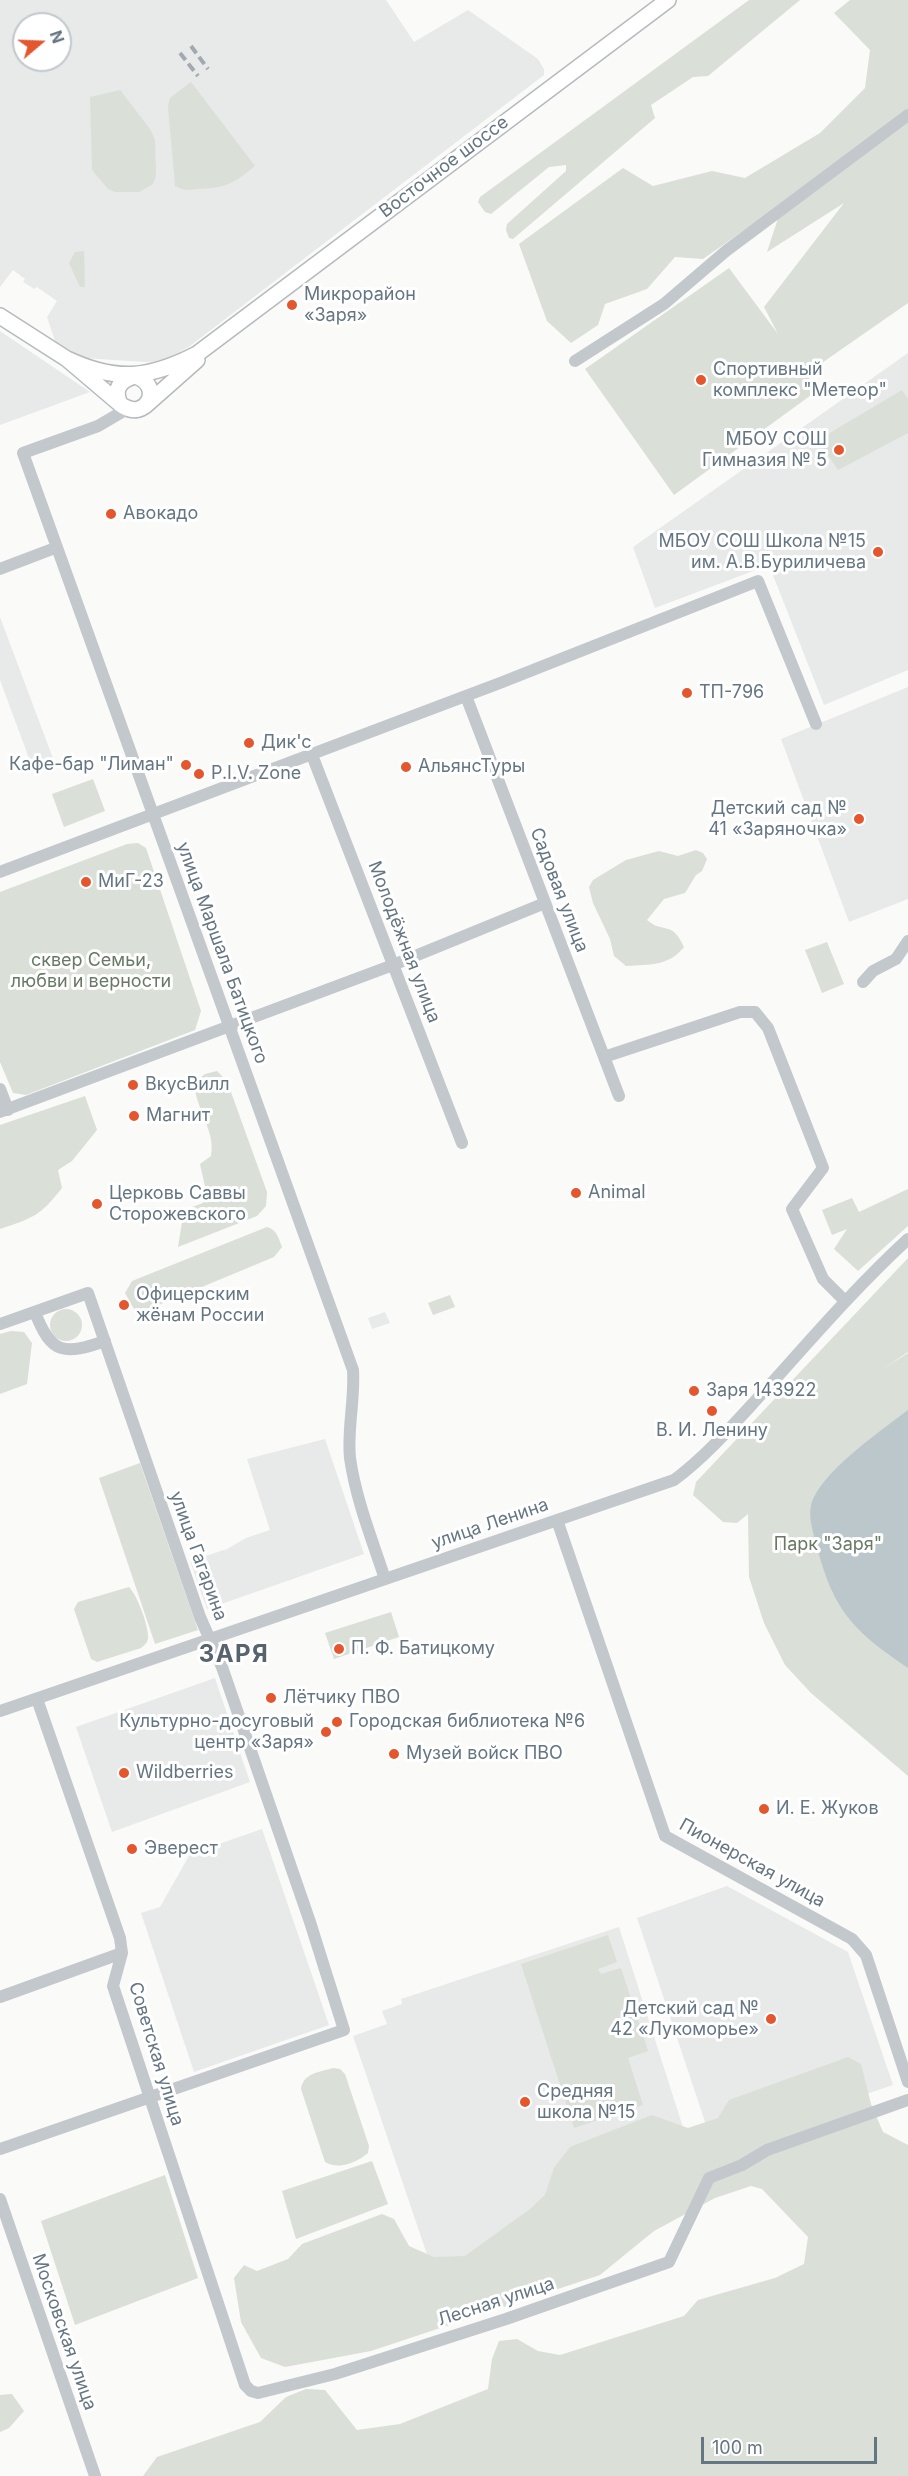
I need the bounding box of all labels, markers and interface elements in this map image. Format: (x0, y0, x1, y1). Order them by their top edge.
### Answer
north arrow (12, 12, 72, 72)
text: N (46, 28, 69, 46)
street label: Восточное шоссе (375, 111, 513, 223)
place label: Микрорайон «Заря» (304, 284, 416, 326)
marker: Микрорайон «Заря» (285, 298, 299, 312)
place label: Спортивный комплекс "Метеор" (713, 359, 887, 401)
marker: Спортивный комплекс "Метеор" (694, 373, 708, 387)
place label: МБОУ СОШ Гимназия № 5 (702, 429, 827, 472)
marker: МБОУ СОШ Гимназия № 5 (832, 443, 846, 457)
place label: Авокадо (123, 503, 198, 525)
marker: Авокадо (104, 507, 118, 521)
place label: МБОУ СОШ Школа №15 им. А.В.Буриличева (659, 531, 866, 574)
marker: МБОУ СОШ Школа №15 им. А.В.Буриличева (871, 545, 885, 559)
place label: ТП-796 (699, 682, 764, 704)
marker: ТП-796 (680, 686, 694, 700)
place label: Дик'с (261, 732, 312, 754)
marker: Дик'с (242, 736, 256, 750)
place label: Кафе-бар "Лиман" (9, 754, 174, 776)
place label: АльянсТуры (418, 756, 525, 778)
marker: Кафе-бар "Лиман" (179, 758, 193, 772)
marker: АльянсТуры (399, 760, 413, 774)
place label: P.I.V. Zone (211, 763, 301, 785)
marker: P.I.V. Zone (192, 767, 206, 781)
place label: Детский сад № 41 «Заряночка» (708, 798, 847, 840)
marker: Детский сад № 41 «Заряночка» (852, 812, 866, 826)
street label: Садовая улица (525, 825, 593, 955)
street label: улица Маршала Батицкого (172, 839, 272, 1067)
street label: Молодёжная улица (363, 858, 445, 1026)
place label: МиГ-23 (98, 871, 164, 893)
marker: МиГ-23 (79, 875, 93, 889)
park label: сквер Семьи, любви и верности (11, 950, 171, 992)
place label: ВкусВилл (145, 1074, 230, 1096)
marker: ВкусВилл (126, 1078, 140, 1092)
place label: Магнит (146, 1105, 210, 1127)
marker: Магнит (127, 1109, 141, 1123)
place label: Animal (588, 1182, 646, 1204)
place label: Церковь Саввы Сторожевского (109, 1183, 246, 1226)
marker: Animal (569, 1186, 583, 1200)
marker: Церковь Саввы Сторожевского (90, 1197, 104, 1211)
place label: Офицерским жёнам России (136, 1284, 264, 1326)
marker: Офицерским жёнам России (117, 1298, 131, 1312)
place label: Заря 143922 (706, 1380, 816, 1402)
marker: Заря 143922 (687, 1384, 701, 1398)
marker: В. И. Ленину (705, 1404, 719, 1418)
place label: В. И. Ленину (656, 1420, 768, 1442)
street label: улица Гагарина (165, 1489, 231, 1623)
street label: улица Ленина (429, 1494, 551, 1554)
park label: Парк "Заря" (774, 1534, 882, 1556)
place label: П. Ф. Батицкому (351, 1638, 495, 1660)
district label: ЗАРЯ (199, 1641, 269, 1669)
marker: П. Ф. Батицкому (332, 1642, 346, 1656)
place label: Лётчику ПВО (283, 1687, 400, 1709)
marker: Лётчику ПВО (264, 1691, 278, 1705)
place label: Культурно-досуговый центр «Заря» (119, 1711, 314, 1754)
place label: Городская библиотека №6 (349, 1711, 585, 1733)
marker: Городская библиотека №6 (330, 1715, 344, 1729)
marker: Культурно-досуговый центр «Заря» (319, 1725, 333, 1739)
place label: Музей войск ПВО (406, 1743, 563, 1765)
marker: Музей войск ПВО (387, 1747, 401, 1761)
place label: Wildberries (136, 1762, 233, 1784)
marker: Wildberries (117, 1766, 131, 1780)
place label: И. Е. Жуков (776, 1798, 879, 1820)
marker: И. Е. Жуков (757, 1802, 771, 1816)
street label: Пионерская улица (675, 1814, 829, 1912)
place label: Эверест (144, 1838, 218, 1860)
marker: Эверест (125, 1842, 139, 1856)
street label: Советская улица (124, 1980, 188, 2128)
place label: Детский сад № 42 «Лукоморье» (610, 1998, 759, 2040)
marker: Детский сад № 42 «Лукоморье» (764, 2012, 778, 2026)
place label: Средняя школа №15 (537, 2081, 635, 2124)
marker: Средняя школа №15 (518, 2095, 532, 2109)
street label: Московская улица (27, 2251, 101, 2413)
street label: Лесная улица (435, 2273, 557, 2331)
scale bar (704, 2425, 880, 2463)
text: 100 m (712, 2437, 763, 2458)

